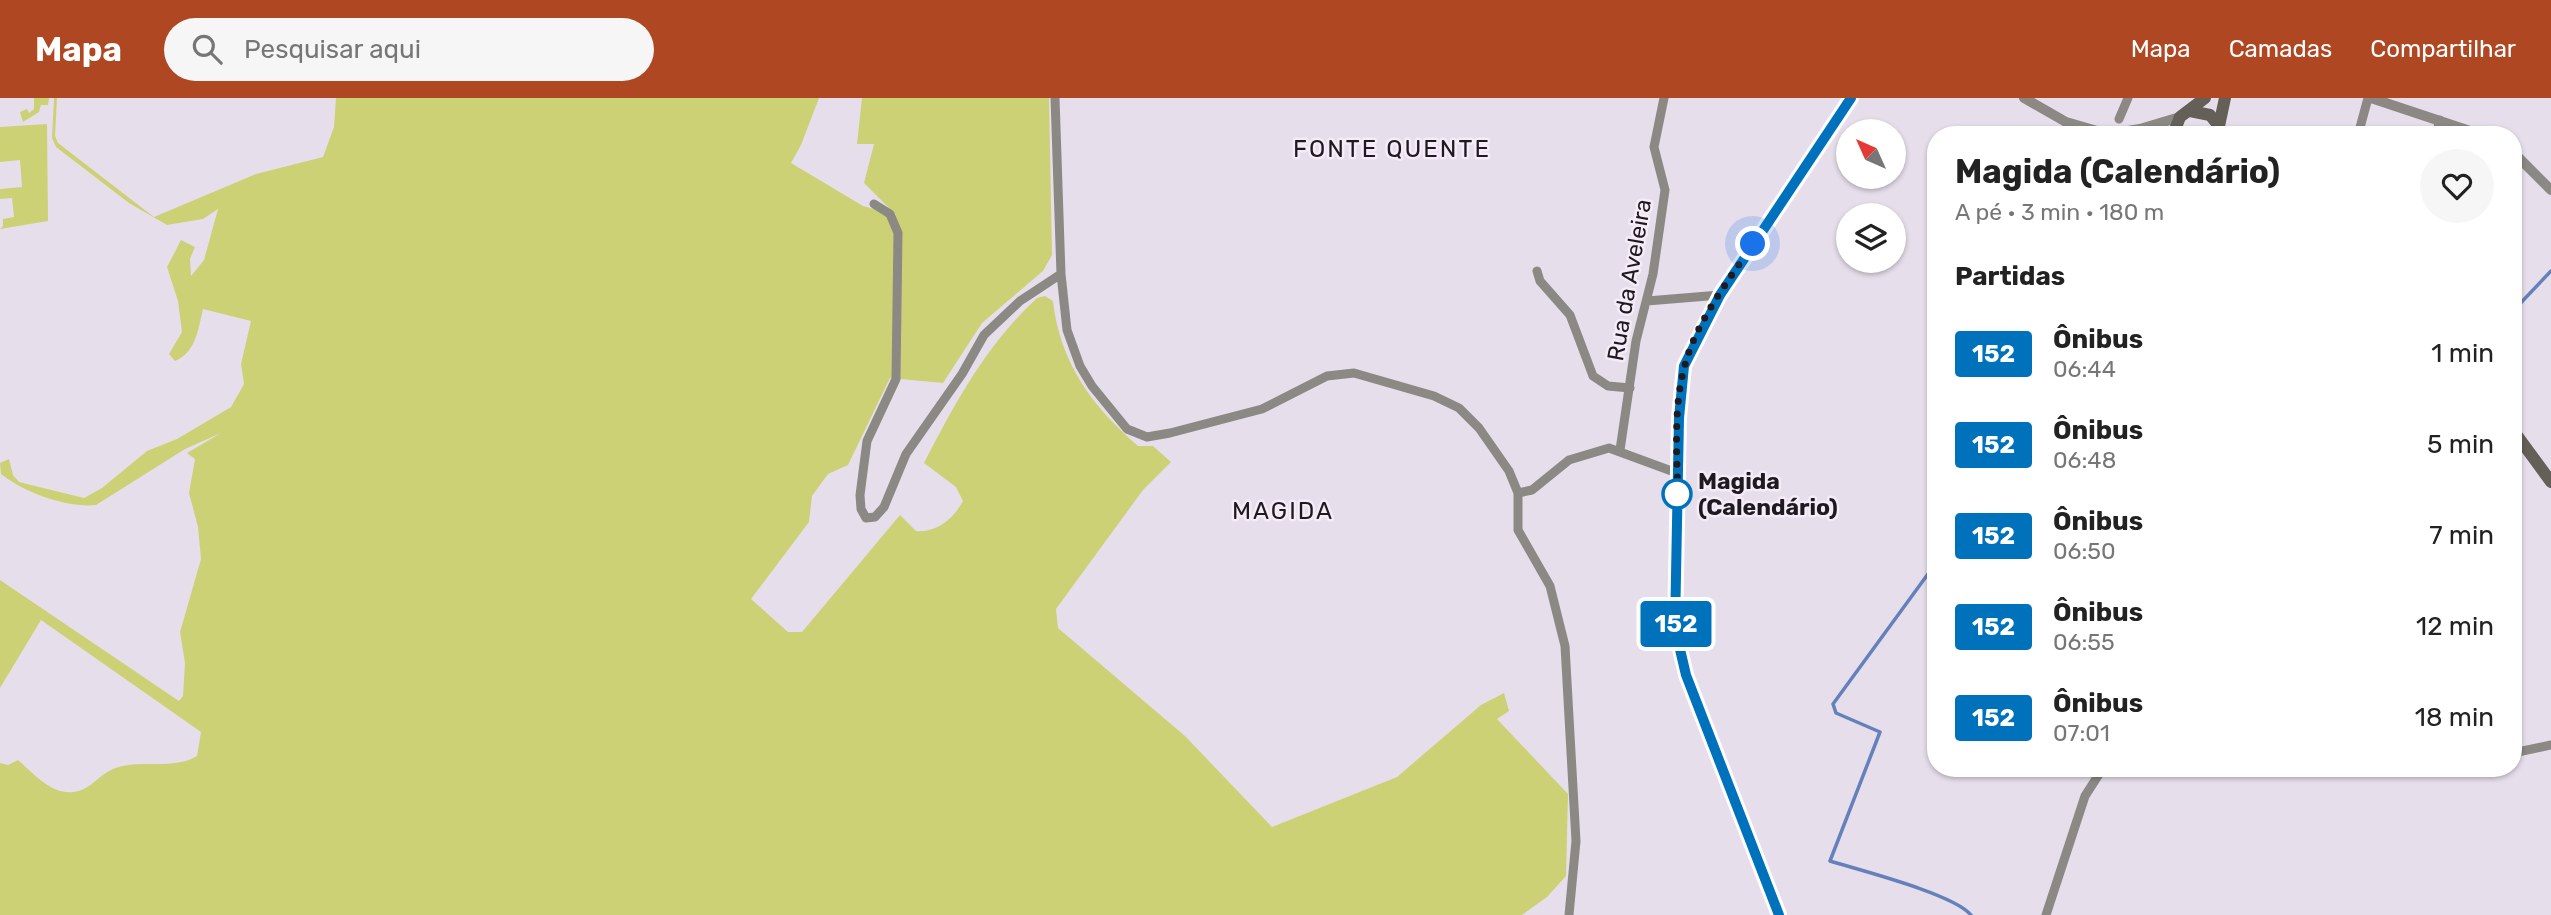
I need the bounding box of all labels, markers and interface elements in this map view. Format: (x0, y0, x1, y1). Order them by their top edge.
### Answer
search box (164, 18, 654, 81)
text: Mapa (35, 30, 122, 69)
icon: search (188, 30, 226, 68)
text: Pesquisar aqui (244, 34, 421, 65)
text: Mapa (2131, 35, 2191, 63)
text: Camadas (2229, 35, 2332, 63)
text: Compartilhar (2370, 35, 2516, 63)
north arrow (1836, 119, 1906, 189)
map controls (1836, 119, 1906, 273)
district label: FONTE QUENTE (1293, 135, 1491, 163)
button: heart (2420, 149, 2494, 223)
text: Magida (Calendário) (1955, 152, 2280, 191)
street label: Rua da Aveleira (1601, 197, 1657, 363)
text: A pé · 3 min · 180 m (1955, 198, 2164, 226)
button: layers (1836, 203, 1906, 273)
your location (1735, 226, 1770, 261)
text: Partidas (1955, 261, 2065, 292)
text: Ônibus (2053, 324, 2143, 355)
text: 1 min (2431, 338, 2494, 369)
text: 152 (1972, 340, 2015, 368)
text: 06:44 (2053, 355, 2116, 383)
text: Ônibus (2053, 415, 2143, 446)
text: 5 min (2427, 429, 2494, 460)
text: 152 (1972, 431, 2015, 459)
text: 06:48 (2053, 446, 2116, 474)
place label: Magida (Calendário) (1698, 467, 1838, 521)
marker: Magida (Calendário) (1662, 479, 1692, 509)
district label: MAGIDA (1232, 497, 1334, 525)
text: Ônibus (2053, 506, 2143, 537)
text: 7 min (2429, 520, 2494, 551)
text: 152 (1972, 522, 2015, 550)
text: 06:50 (2053, 537, 2116, 565)
text: Ônibus (2053, 597, 2143, 628)
line badge: 152 (1636, 601, 1716, 647)
text: 152 (1654, 610, 1698, 638)
text: 12 min (2416, 611, 2494, 642)
text: 152 (1972, 613, 2015, 641)
text: 06:55 (2053, 628, 2115, 656)
text: Ônibus (2053, 688, 2143, 719)
text: 18 min (2415, 702, 2494, 733)
text: 152 (1972, 704, 2015, 732)
text: 07:01 (2053, 719, 2110, 747)

